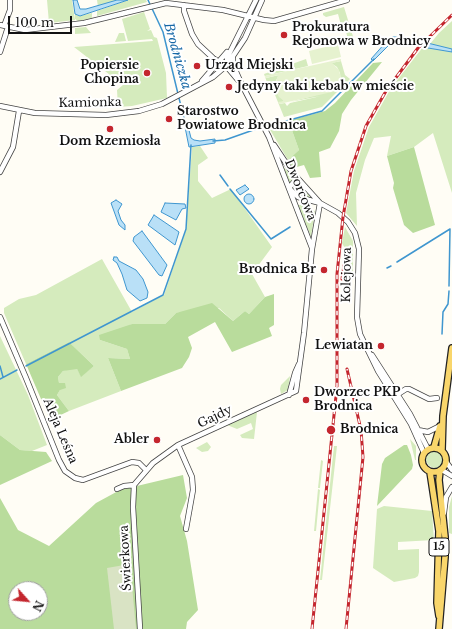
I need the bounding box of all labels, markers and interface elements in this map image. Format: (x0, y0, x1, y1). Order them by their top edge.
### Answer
scale bar (10, 8, 74, 34)
text: 100 m (15, 15, 54, 30)
water label: Brodniczka (160, 21, 194, 91)
place label: Prokuratura Rejonowa w Brodnicy (292, 21, 431, 49)
marker: Prokuratura Rejonowa w Brodnicy (279, 30, 289, 40)
place label: Popiersie Chopina (80, 59, 139, 87)
place label: Urząd Miejski (205, 59, 293, 73)
marker: Urząd Miejski (192, 61, 202, 71)
marker: Popiersie Chopina (142, 68, 152, 78)
place label: Jedyny taki kebab w mieście (237, 80, 414, 94)
marker: Jedyny taki kebab w mieście (224, 82, 234, 92)
street label: Kamionka (58, 95, 122, 111)
place label: Starostwo Powiatowe Brodnica (177, 105, 306, 133)
marker: Starostwo Powiatowe Brodnica (164, 114, 174, 124)
marker: Dom Rzemiosła (105, 124, 115, 134)
place label: Dom Rzemiosła (59, 135, 161, 149)
street label: Dworcowa (281, 157, 319, 223)
street label: Kolejowa (339, 247, 355, 303)
place label: Brodnica Br (239, 263, 316, 277)
marker: Brodnica Br (319, 265, 329, 275)
place label: Lewiatan (315, 339, 373, 353)
marker: Lewiatan (376, 341, 386, 351)
place label: Dworzec PKP Brodnica (314, 386, 400, 414)
marker: Dworzec PKP Brodnica (301, 395, 311, 405)
street label: Aleja Leśna (40, 396, 80, 466)
street label: Gajdy (195, 403, 235, 431)
place label: Brodnica (340, 423, 398, 437)
marker: Brodnica (325, 424, 337, 436)
place label: Abler (114, 433, 149, 447)
marker: Abler (152, 435, 162, 445)
street label: Świerkowa (117, 525, 135, 591)
road number: 15 (429, 538, 449, 556)
north arrow (8, 581, 48, 621)
text: N (29, 598, 46, 614)

